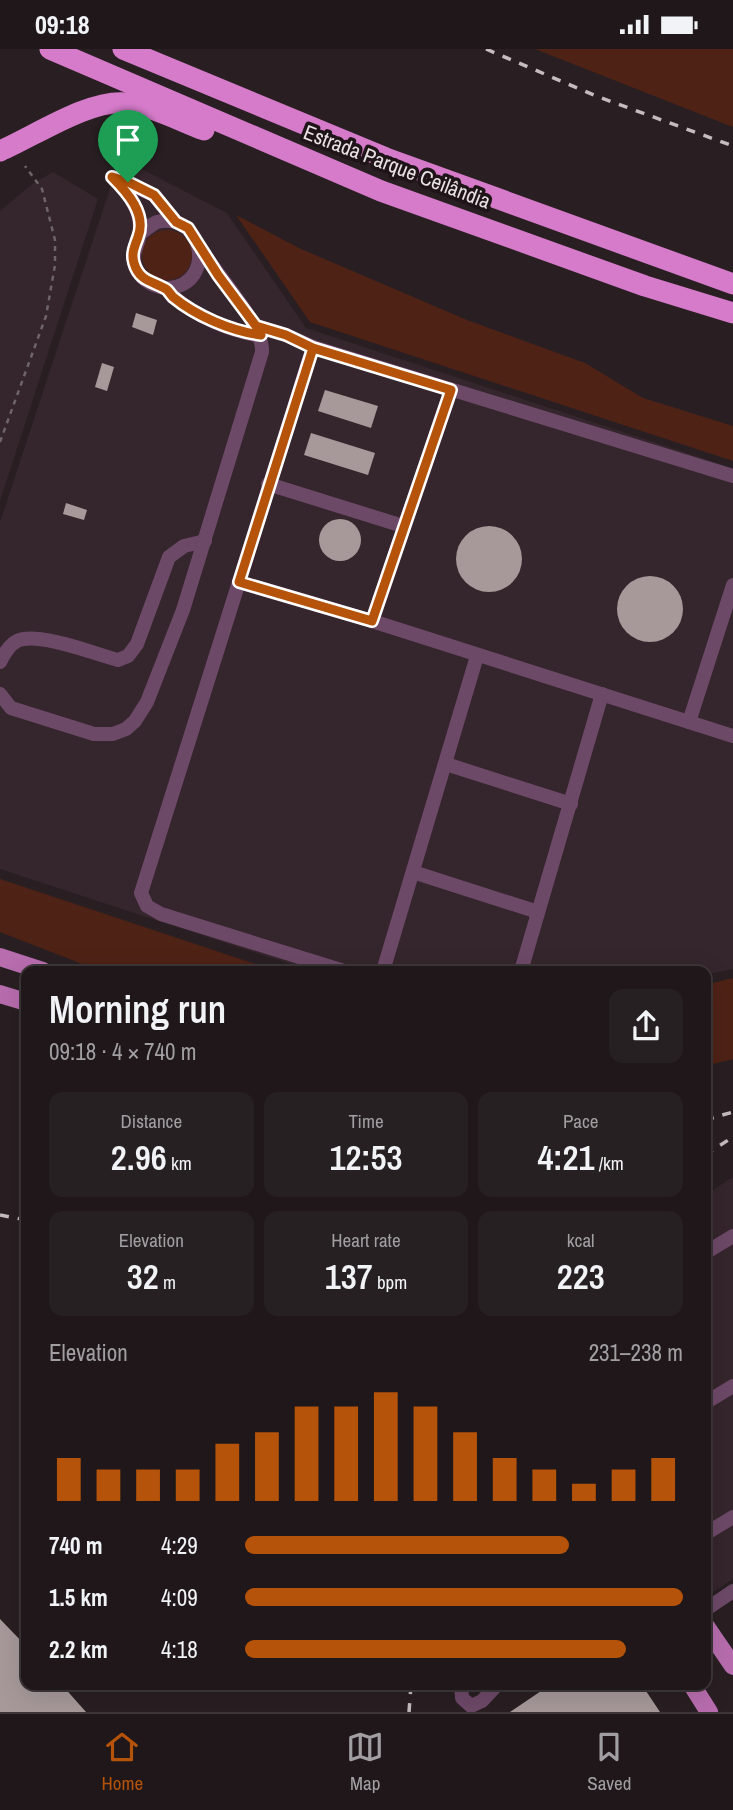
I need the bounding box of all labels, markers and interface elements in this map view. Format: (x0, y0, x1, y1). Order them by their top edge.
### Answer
text: 09:18 (35, 7, 90, 42)
pin (98, 110, 158, 182)
street label: Estrada Parque Ceilândia (299, 117, 495, 216)
icon: arrive (109, 121, 147, 159)
text: Morning run (49, 984, 226, 1035)
button: share (609, 989, 683, 1063)
text: 09:18 · 4 × 740 m (49, 1036, 196, 1067)
text: Distance (121, 1108, 182, 1134)
text: Time (348, 1108, 384, 1134)
text: Pace (563, 1108, 598, 1134)
text: 2.96 (111, 1134, 167, 1181)
text: 12:53 (330, 1134, 402, 1181)
text: 4:21 (537, 1134, 594, 1181)
text: km (167, 1150, 192, 1176)
text: /km (594, 1150, 624, 1176)
text: Elevation (119, 1227, 184, 1253)
text: Heart rate (331, 1227, 401, 1253)
text: kcal (567, 1227, 595, 1253)
text: 32 (127, 1253, 159, 1300)
text: 137 (325, 1253, 373, 1300)
text: 223 (557, 1253, 605, 1300)
text: m (159, 1269, 176, 1295)
text: bpm (373, 1269, 407, 1295)
text: Elevation (49, 1337, 128, 1368)
text: 231–238 m (589, 1337, 683, 1368)
text: 740 m (49, 1530, 102, 1561)
text: 4:29 (161, 1530, 198, 1561)
text: 1.5 km (49, 1582, 108, 1613)
text: 4:09 (161, 1582, 198, 1613)
text: 2.2 km (49, 1634, 108, 1665)
text: 4:18 (161, 1634, 198, 1665)
tab: Home (102, 1728, 143, 1796)
tab: Map (346, 1728, 384, 1796)
tab: Saved (587, 1728, 631, 1796)

